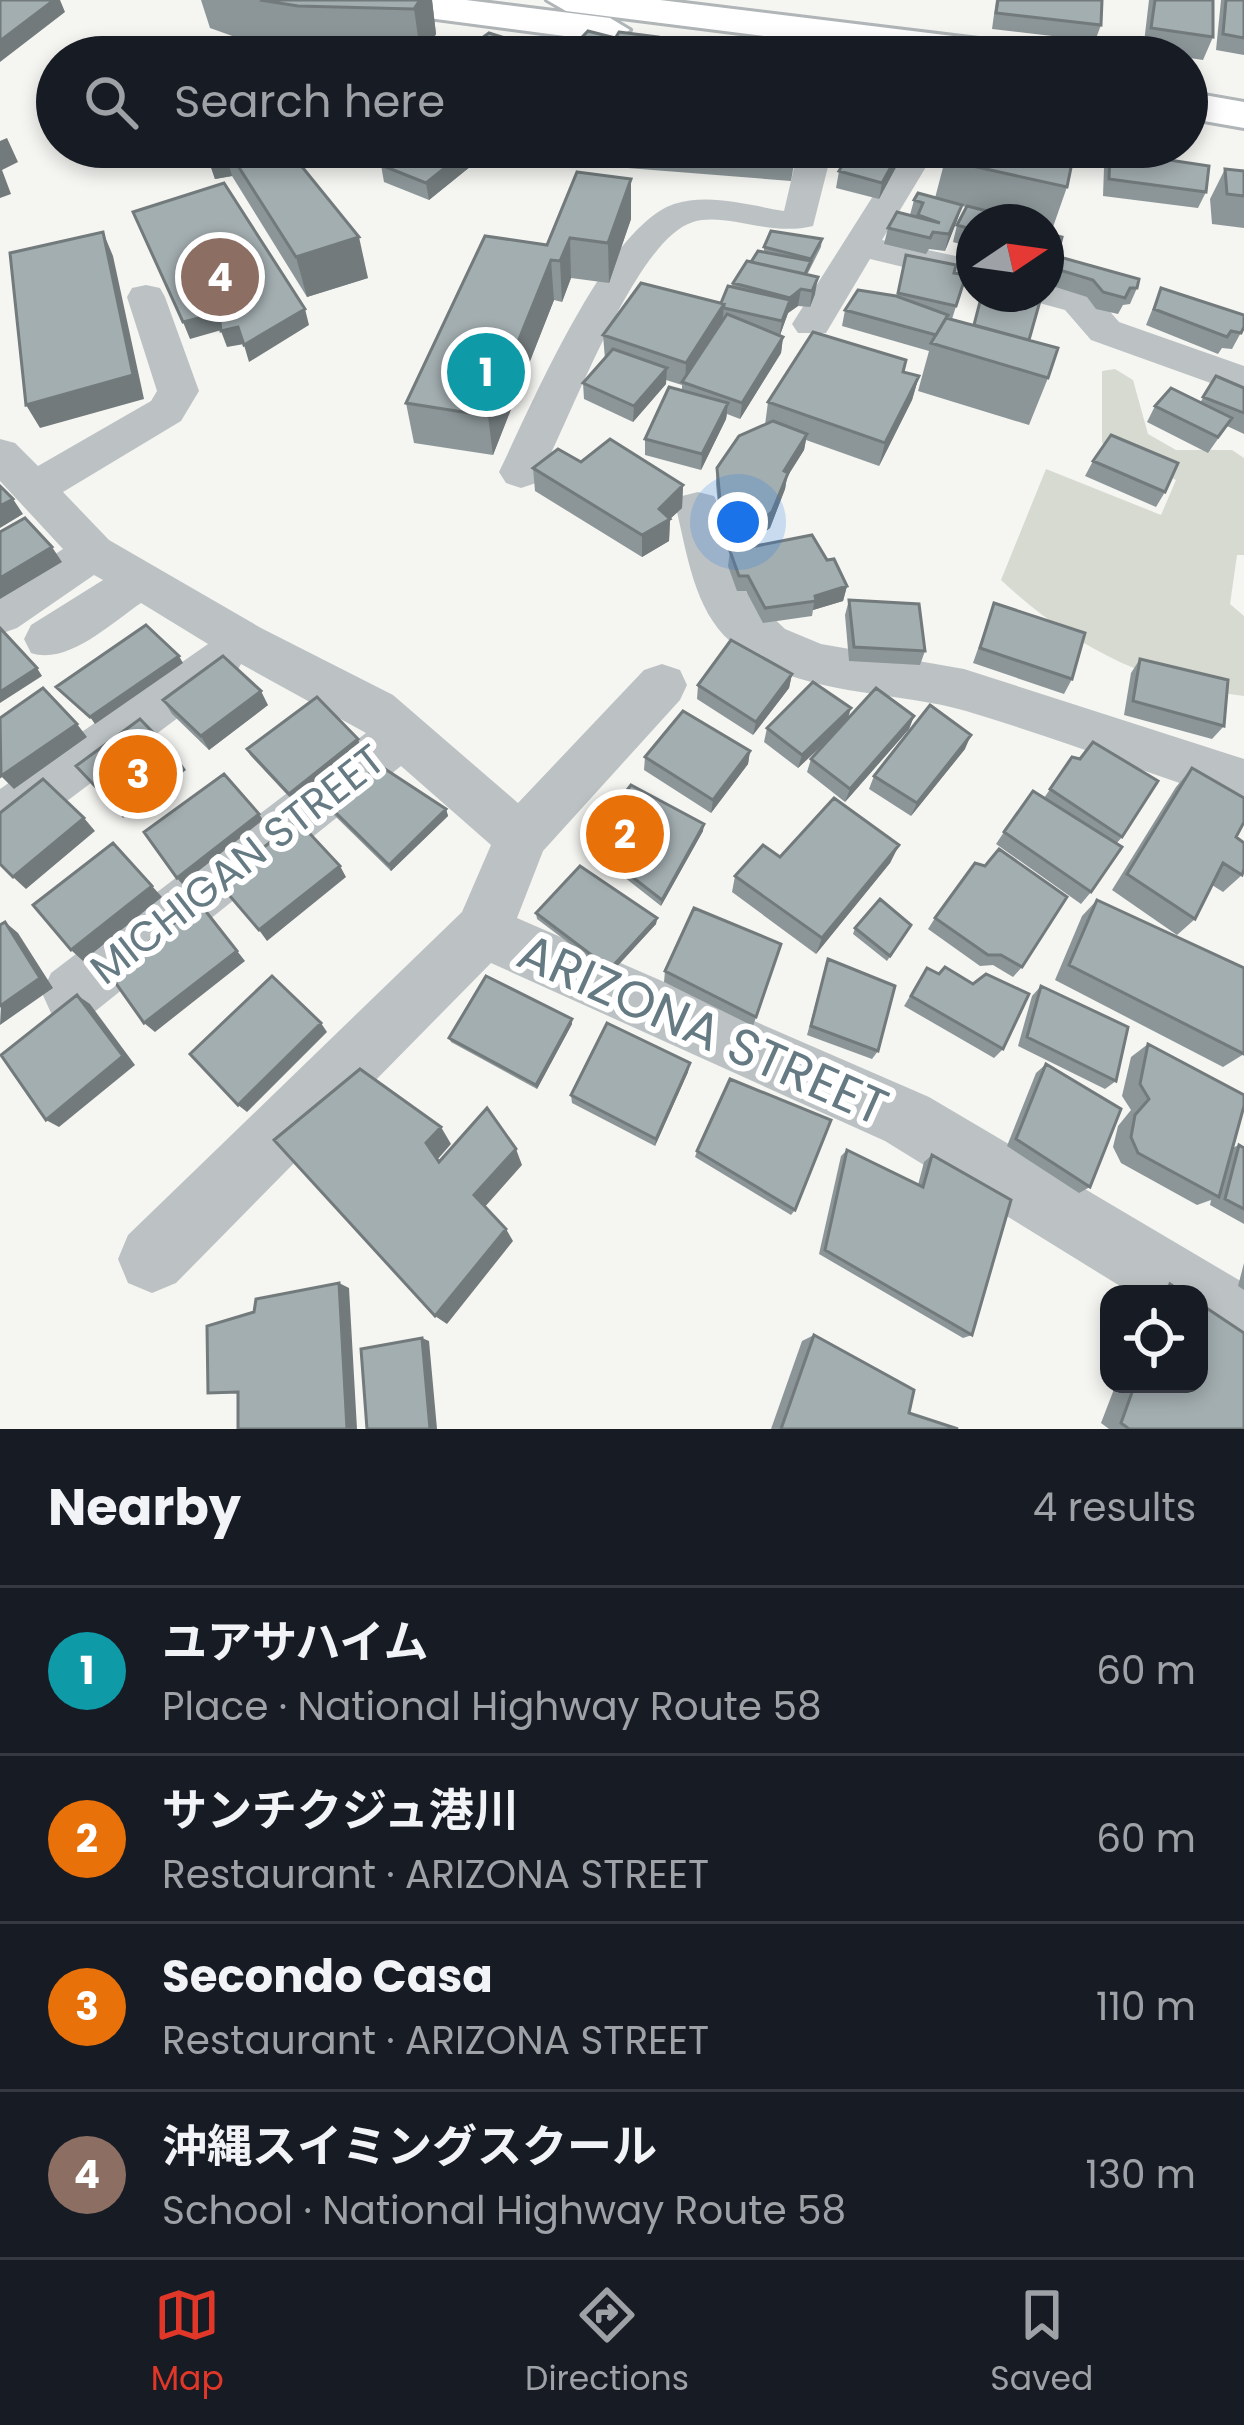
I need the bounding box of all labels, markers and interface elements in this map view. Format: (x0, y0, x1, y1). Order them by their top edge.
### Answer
search box (36, 36, 1208, 168)
icon: search (78, 69, 144, 135)
text: Search here (174, 70, 445, 133)
north arrow (956, 204, 1064, 312)
pin: 4 (181, 232, 259, 322)
pin: 1 (447, 327, 525, 417)
your location (708, 492, 768, 552)
pin: 3 (99, 729, 177, 819)
street label: MICHIGAN STREET (78, 731, 397, 998)
pin: 2 (586, 789, 664, 879)
street label: ARIZONA STREET (507, 915, 899, 1143)
map controls (1100, 1285, 1208, 1393)
button: locate (1100, 1285, 1208, 1393)
text: Nearby (48, 1471, 241, 1543)
text: 4 results (1033, 1480, 1196, 1535)
text: ユアサハイム (162, 1611, 428, 1674)
text: 1 (80, 1643, 94, 1698)
text: 60 m (1096, 1643, 1196, 1698)
text: Place · National Highway Route 58 (162, 1679, 822, 1734)
text: サンチクジュ港川 (162, 1779, 519, 1842)
text: 2 (76, 1811, 98, 1866)
text: 60 m (1096, 1811, 1196, 1866)
text: Restaurant · ARIZONA STREET (162, 1847, 709, 1902)
text: Secondo Casa (162, 1945, 493, 2008)
text: 3 (75, 1979, 99, 2034)
text: 110 m (1096, 1979, 1196, 2034)
text: Restaurant · ARIZONA STREET (162, 2013, 709, 2068)
text: 沖縄スイミングスクール (162, 2115, 657, 2178)
text: 4 (74, 2147, 100, 2202)
text: 130 m (1085, 2147, 1196, 2202)
text: School · National Highway Route 58 (162, 2183, 846, 2238)
tab: Map (151, 2282, 224, 2404)
tab: Directions (525, 2282, 689, 2404)
tab: Saved (990, 2282, 1093, 2404)

